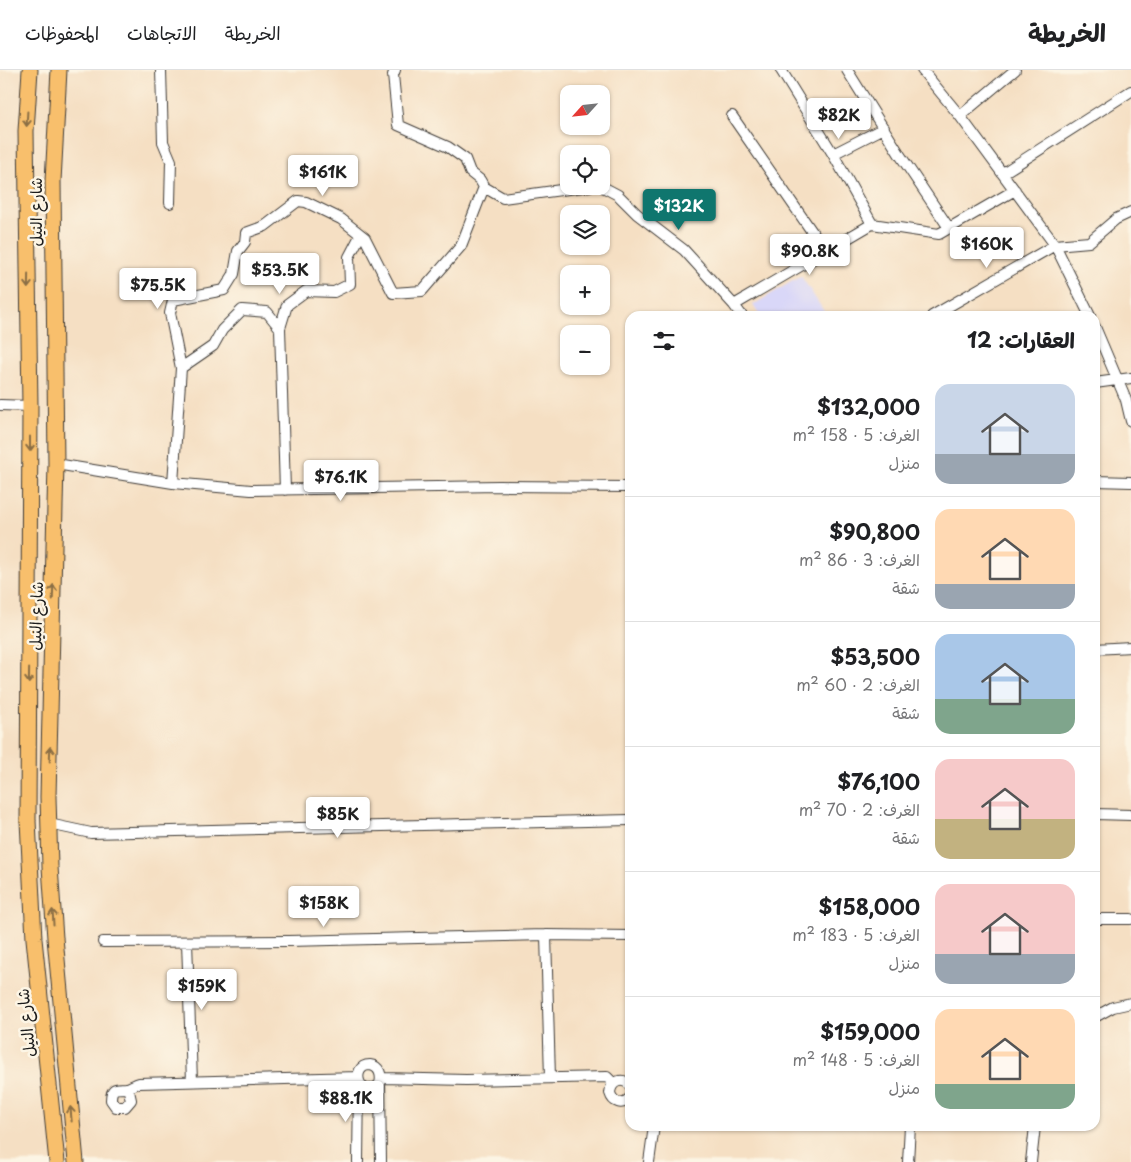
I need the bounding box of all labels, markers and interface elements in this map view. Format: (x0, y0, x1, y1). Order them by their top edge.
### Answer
text: الخريطة (1028, 14, 1106, 50)
text: المحفوظات (25, 19, 99, 46)
text: الاتجاهات (127, 19, 197, 46)
text: الخريطة (225, 19, 281, 46)
north arrow (560, 85, 610, 135)
map controls (560, 85, 610, 375)
pin: $82K (809, 98, 869, 140)
text: $82K (818, 102, 860, 126)
one-way arrow (23, 110, 32, 126)
button: locate (560, 145, 610, 195)
pin: $161K (288, 154, 358, 197)
text: $161K (299, 159, 347, 183)
street label: شارع النيل (23, 177, 48, 247)
pin: $132K (644, 189, 714, 231)
text: $132K (654, 193, 704, 217)
button: layers (560, 205, 610, 255)
pin: $160K (952, 226, 1022, 269)
text: $160K (961, 231, 1013, 255)
pin: $90.8K (769, 234, 851, 276)
text: $90.8K (781, 238, 839, 262)
pin: $53.5K (239, 252, 321, 295)
text: $53.5K (251, 257, 309, 281)
button: + (560, 265, 610, 315)
pin: $75.5K (117, 268, 199, 310)
one-way arrow (23, 272, 33, 289)
text: $75.5K (130, 272, 186, 296)
text: العقارات: 12 (967, 323, 1075, 355)
button: − (560, 325, 610, 375)
icon: filters (650, 327, 678, 355)
text: $132,000 (817, 390, 920, 422)
icon: home (975, 404, 1035, 464)
text: الغرف: 5 · 158 m² (793, 422, 920, 446)
one-way arrow (25, 435, 35, 451)
text: منزل (888, 450, 920, 474)
pin: $76.1K (300, 460, 382, 502)
text: $76.1K (315, 464, 367, 488)
text: $90,800 (830, 515, 920, 547)
icon: home (975, 529, 1035, 589)
text: الغرف: 3 · 86 m² (799, 547, 920, 571)
text: شقة (892, 575, 920, 599)
street label: شارع النيل (22, 581, 49, 651)
one-way arrow (49, 584, 58, 600)
text: $53,500 (831, 640, 920, 672)
icon: home (975, 654, 1035, 714)
one-way arrow (24, 668, 34, 684)
text: الغرف: 2 · 60 m² (796, 672, 920, 696)
text: شقة (892, 700, 920, 724)
one-way arrow (45, 747, 54, 763)
text: $76,100 (837, 765, 920, 797)
icon: home (975, 779, 1035, 839)
pin: $85K (308, 796, 368, 839)
text: الغرف: 2 · 70 m² (799, 797, 920, 821)
text: $85K (317, 801, 359, 825)
text: شقة (892, 825, 920, 849)
pin: $158K (289, 886, 359, 928)
text: $158K (299, 890, 349, 914)
text: $158,000 (819, 890, 920, 922)
icon: home (975, 904, 1035, 964)
one-way arrow (48, 909, 58, 925)
text: الغرف: 5 · 183 m² (792, 922, 920, 946)
text: منزل (888, 950, 920, 974)
pin: $159K (167, 968, 237, 1011)
text: $159K (178, 973, 226, 997)
street label: شارع النيل (9, 987, 42, 1059)
text: $159,000 (821, 1015, 920, 1047)
icon: home (975, 1029, 1035, 1089)
text: الغرف: 5 · 148 m² (792, 1047, 920, 1071)
text: منزل (888, 1075, 920, 1099)
pin: $88.1K (305, 1080, 387, 1123)
text: $88.1K (319, 1085, 373, 1109)
one-way arrow (66, 1106, 75, 1122)

